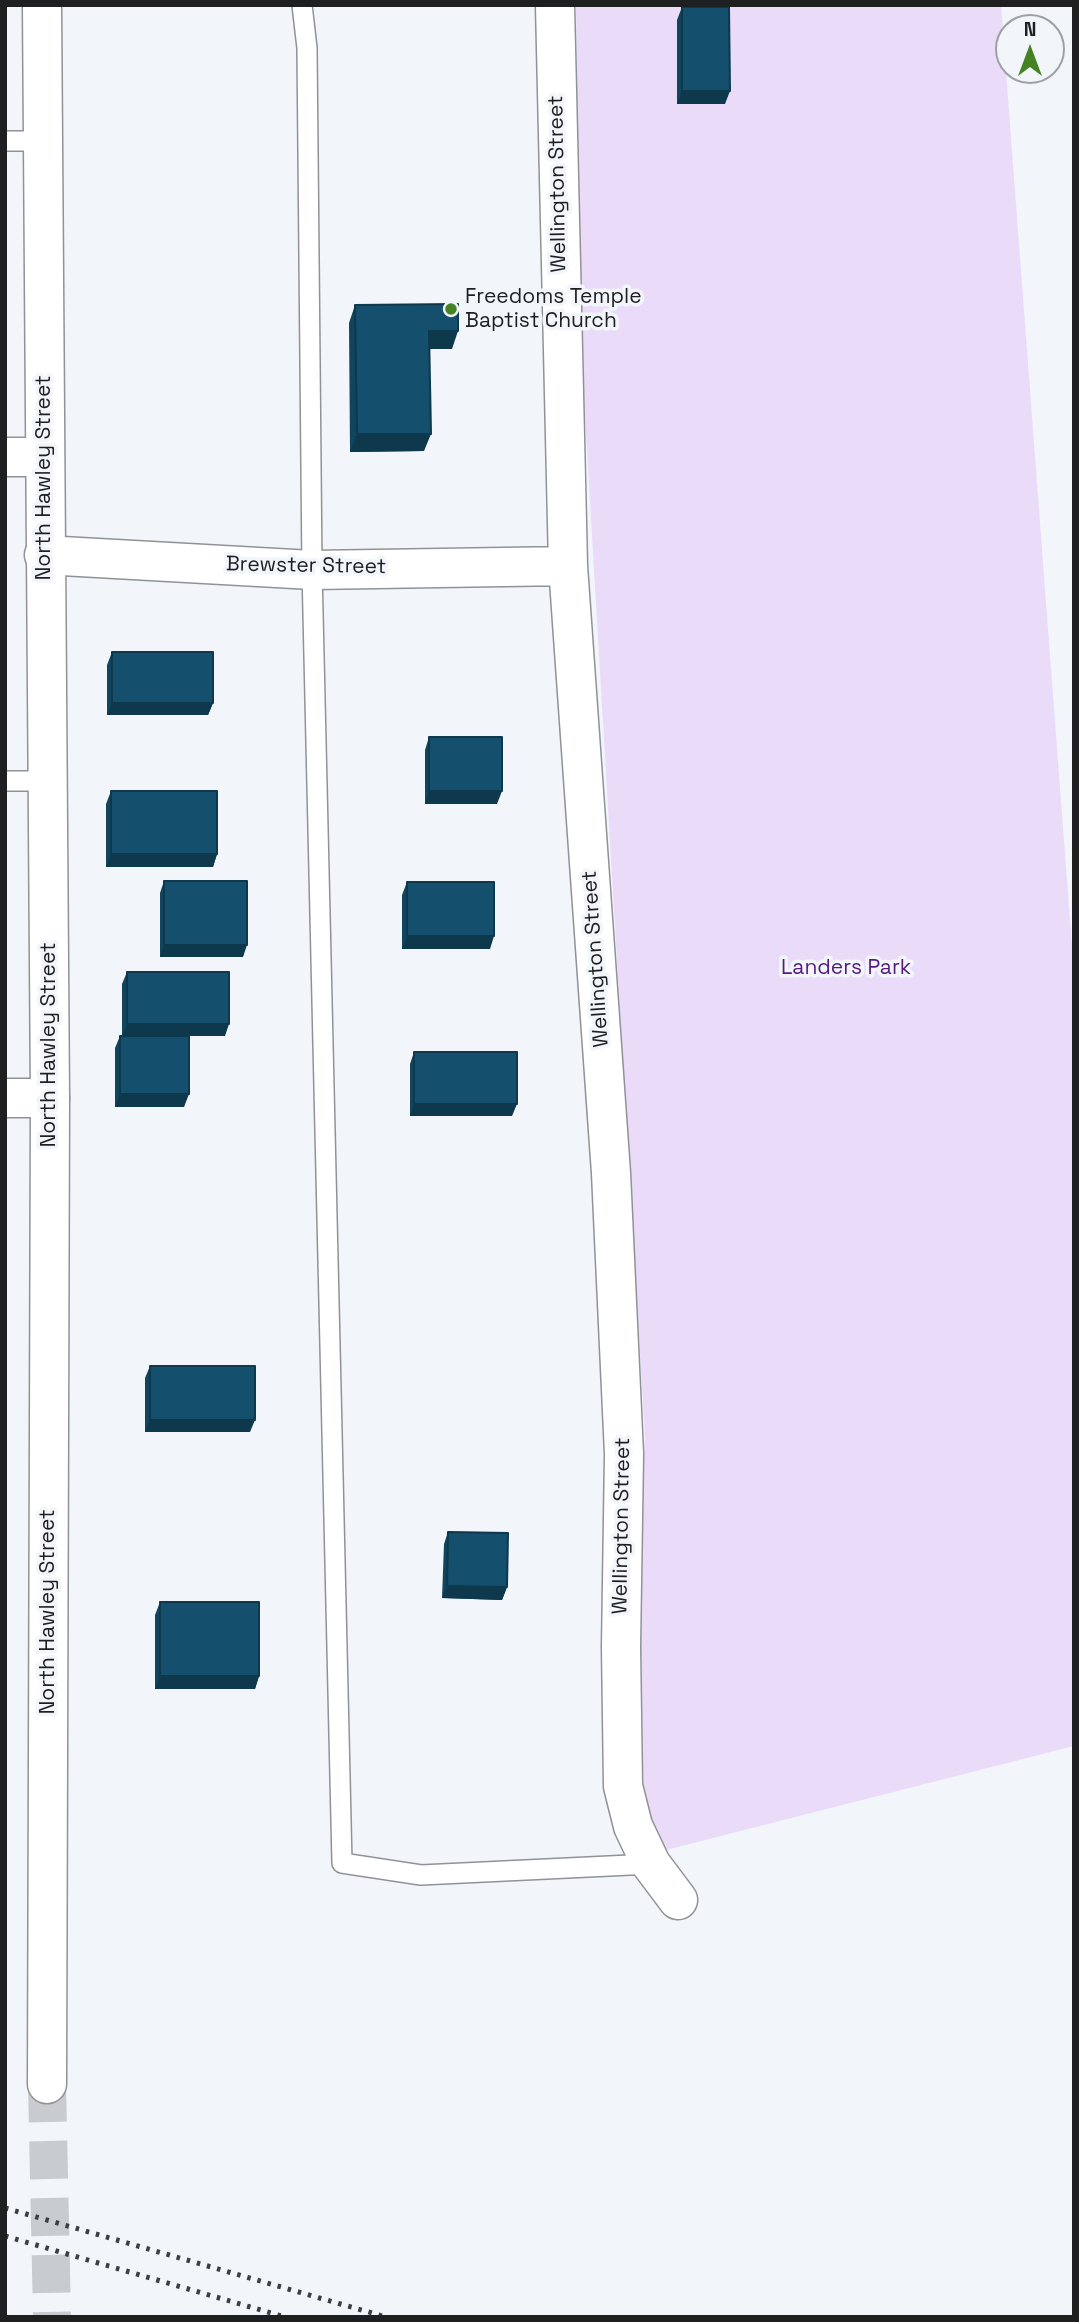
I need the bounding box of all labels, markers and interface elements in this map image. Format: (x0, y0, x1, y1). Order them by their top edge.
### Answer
north arrow (995, 14, 1065, 84)
text: N (1024, 17, 1036, 42)
street label: Wellington Street (544, 95, 572, 273)
place label: Freedoms Temple Baptist Church (465, 284, 642, 334)
marker: Freedoms Temple Baptist Church (443, 301, 459, 317)
street label: North Hawley Street (31, 375, 57, 581)
street label: Brewster Street (226, 552, 386, 580)
street label: Wellington Street (577, 870, 615, 1048)
street label: North Hawley Street (36, 942, 62, 1148)
park label: Landers Park (781, 955, 911, 981)
street label: Wellington Street (608, 1437, 636, 1615)
street label: North Hawley Street (35, 1509, 61, 1715)

